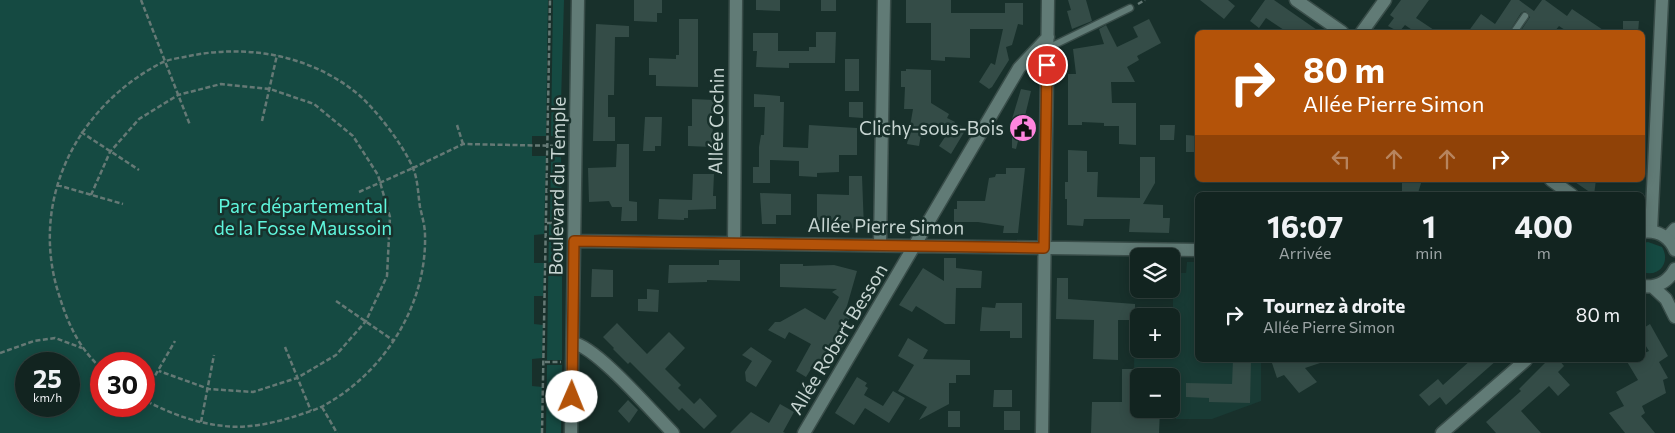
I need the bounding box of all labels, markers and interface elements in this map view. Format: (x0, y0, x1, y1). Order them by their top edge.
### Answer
pin (1026, 44, 1068, 86)
text: 80 m (1303, 47, 1385, 90)
icon: right (1220, 50, 1285, 115)
icon: arrive (1033, 51, 1061, 79)
street label: Allée Cochin (703, 67, 728, 175)
text: Allée Pierre Simon (1303, 90, 1484, 117)
street label: Boulevard du Temple (543, 96, 570, 276)
public building icon: Clichy-sous-Bois (1008, 113, 1038, 143)
place label: Clichy-sous-Bois (859, 116, 1004, 139)
icon: left (1327, 145, 1355, 173)
icon: ahead (1380, 145, 1408, 173)
icon: ahead (1433, 145, 1461, 173)
icon: right (1486, 145, 1514, 173)
park label: Parc départemental de la Fosse Maussoin (214, 194, 392, 239)
text: 16:07 (1267, 207, 1343, 244)
text: 1 (1422, 207, 1436, 244)
text: 400 (1515, 207, 1573, 244)
street label: Allée Pierre Simon (807, 213, 965, 238)
text: Arrivée (1279, 243, 1332, 262)
text: min (1415, 243, 1443, 262)
text: m (1537, 243, 1551, 262)
map controls (1130, 248, 1180, 418)
button: layers (1130, 248, 1180, 298)
street label: Allée Robert Besson (783, 259, 892, 418)
text: Tournez à droite (1263, 294, 1405, 317)
icon: right (1220, 301, 1248, 329)
text: 80 m (1576, 303, 1620, 326)
button: + (1130, 308, 1180, 358)
text: Allée Pierre Simon (1263, 317, 1395, 336)
speed limit sign: 30 (90, 352, 155, 417)
text: 25 (33, 363, 62, 393)
button: − (1130, 368, 1180, 418)
position arrow (545, 370, 597, 422)
text: km/h (33, 390, 62, 404)

